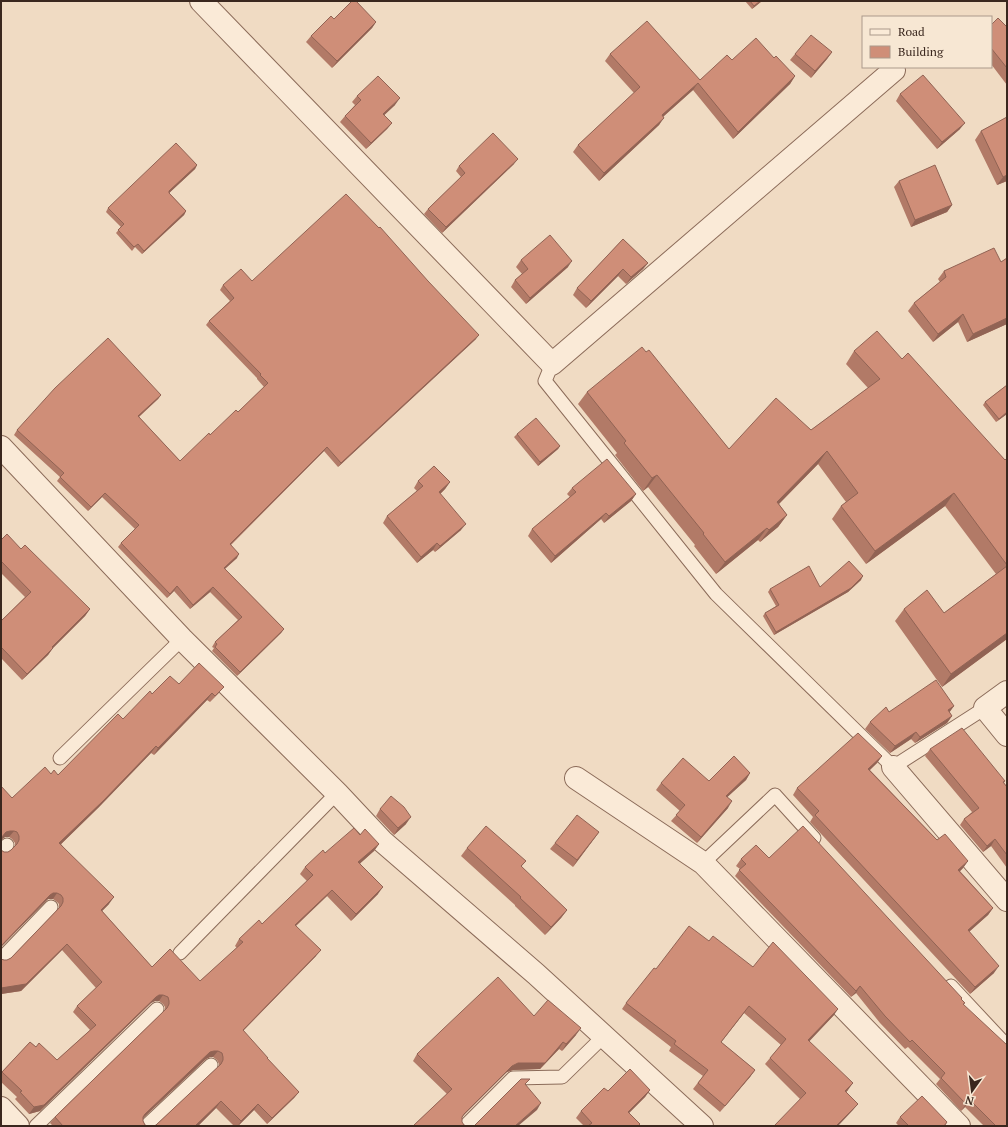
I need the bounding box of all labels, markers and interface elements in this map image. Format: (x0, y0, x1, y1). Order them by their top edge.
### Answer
legend (862, 16, 992, 68)
text: Road (898, 24, 925, 39)
text: Building (898, 44, 944, 59)
north arrow (952, 1071, 992, 1111)
text: N (963, 1093, 975, 1109)

